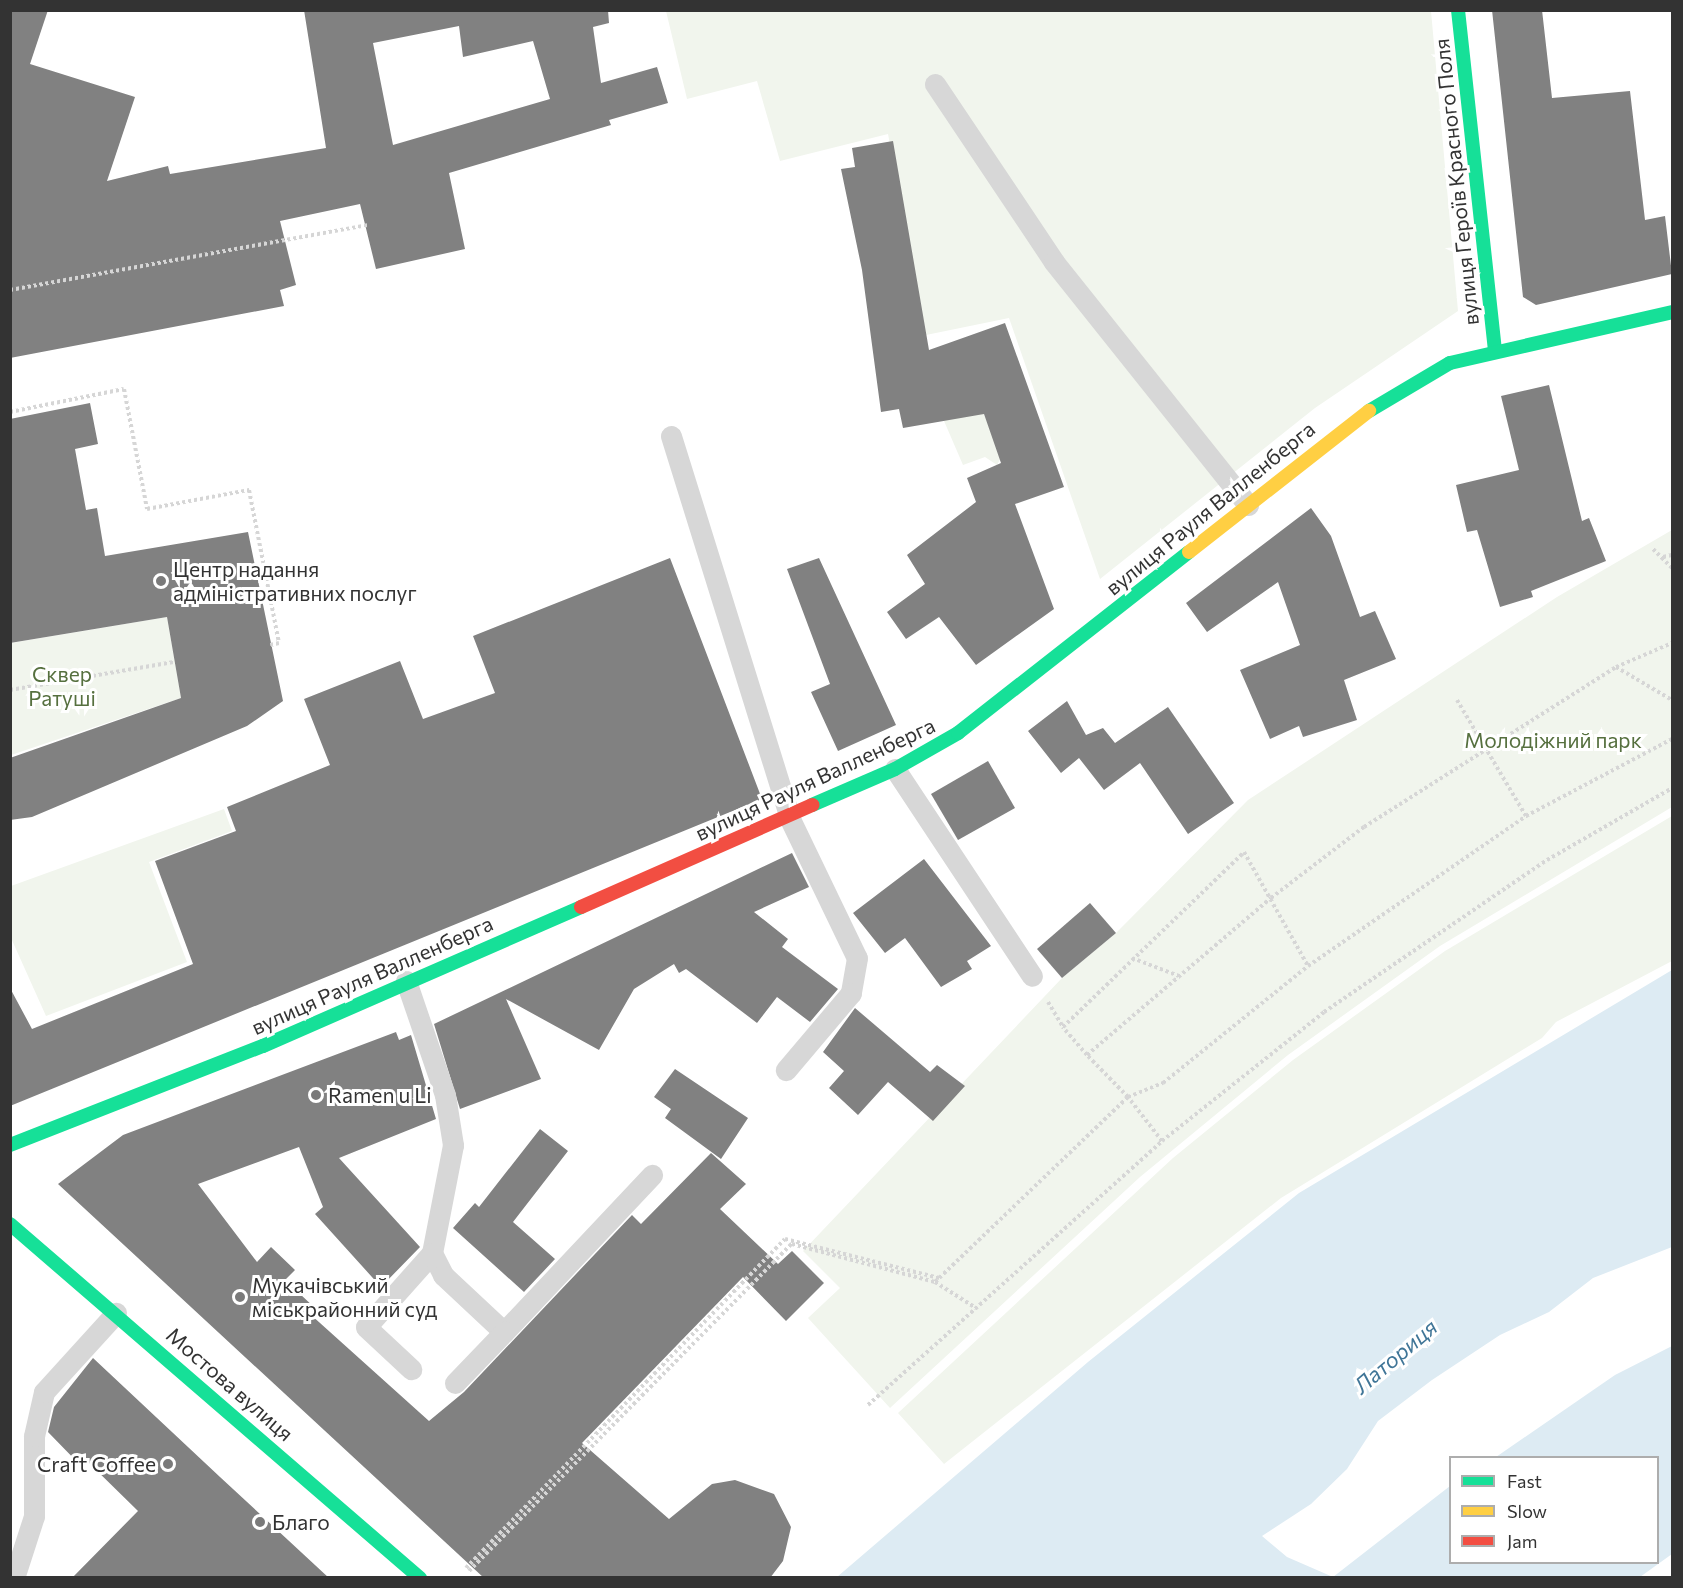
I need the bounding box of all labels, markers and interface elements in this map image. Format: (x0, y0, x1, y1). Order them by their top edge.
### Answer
street label: вулиця Героїв Красного Поля (1428, 37, 1484, 327)
street label: вулиця Рауля Валленберга (1100, 416, 1320, 600)
place label: Центр надання адміністративних послуг (173, 556, 417, 606)
marker: Центр надання адміністративних послуг (154, 574, 168, 588)
park label: Сквер Ратуші (28, 661, 96, 711)
street label: вулиця Рауля Валленберга (691, 712, 939, 846)
park label: Молодіжний парк (1464, 727, 1642, 753)
street label: вулиця Рауля Валленберга (247, 910, 497, 1040)
place label: Ramen u Li (328, 1082, 432, 1108)
marker: Ramen u Li (309, 1088, 323, 1102)
place label: Мукачівський міськрайонний суд (252, 1272, 437, 1322)
marker: Мукачівський міськрайонний суд (233, 1290, 247, 1304)
water label: Латориця (1348, 1313, 1442, 1399)
street label: Мостова вулиця (161, 1322, 299, 1446)
place label: Craft Coffee (37, 1451, 156, 1477)
legend (1449, 1456, 1659, 1564)
marker: Craft Coffee (161, 1457, 175, 1471)
text: Fast (1507, 1470, 1542, 1492)
text: Slow (1507, 1500, 1547, 1522)
place label: Благо (272, 1509, 330, 1535)
marker: Благо (253, 1515, 267, 1529)
text: Jam (1507, 1530, 1537, 1552)

